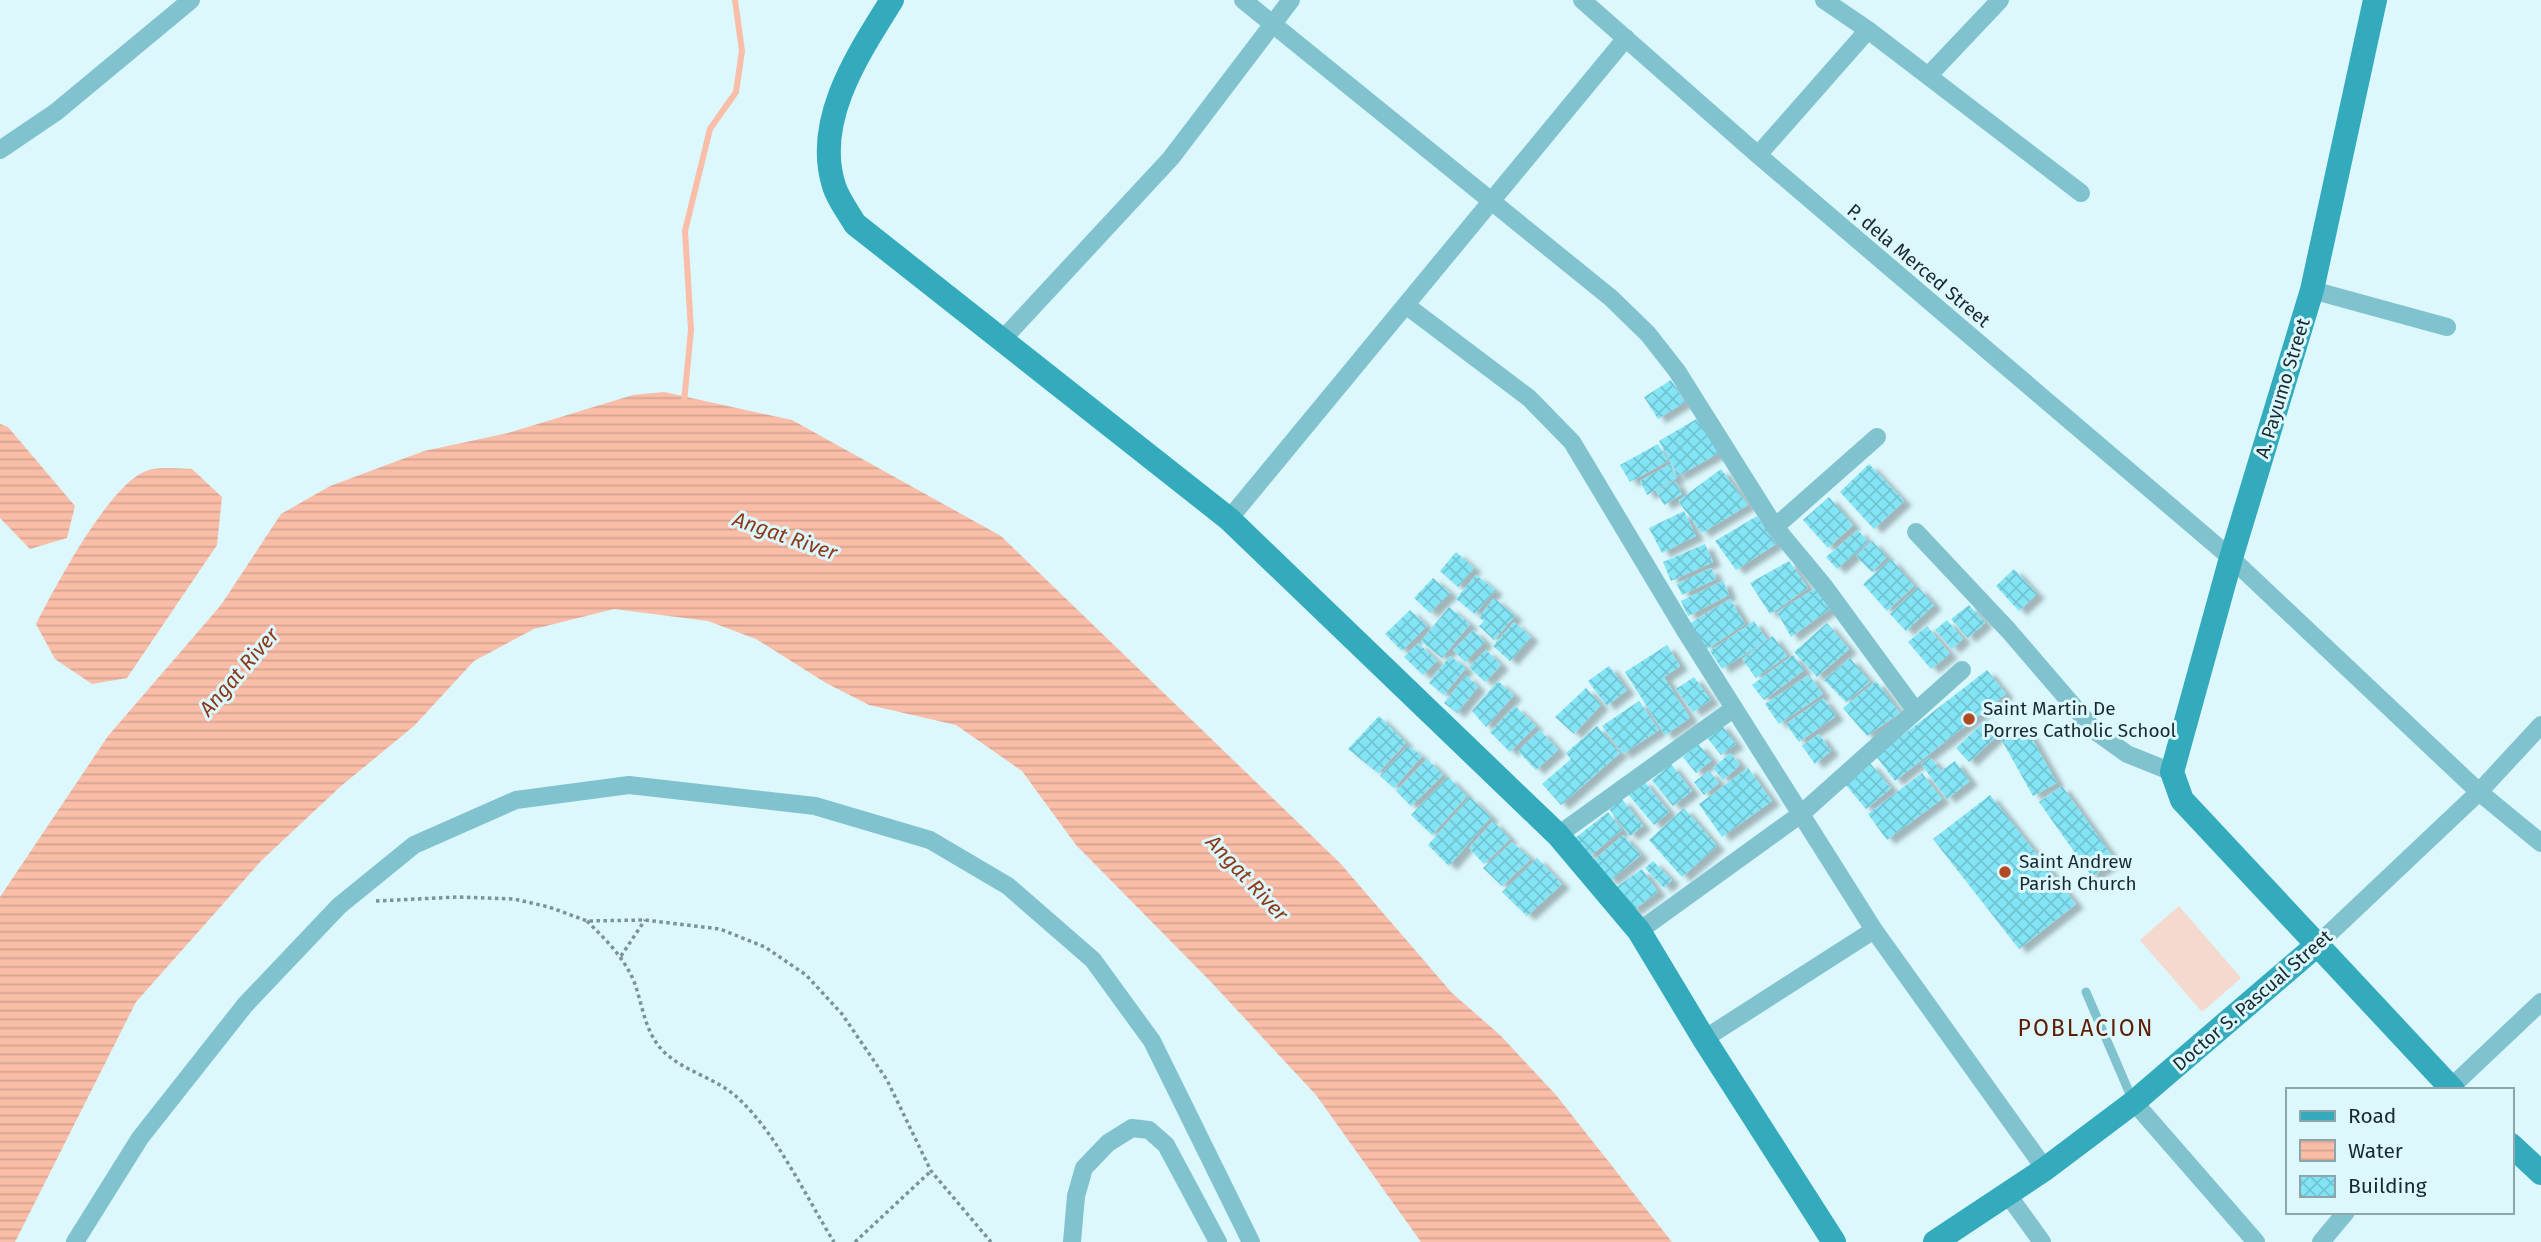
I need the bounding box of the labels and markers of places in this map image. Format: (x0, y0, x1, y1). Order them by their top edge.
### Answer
place label: Saint Martin De Porres Catholic School (1983, 697, 2177, 742)
marker: Saint Martin De Porres Catholic School (1961, 711, 1977, 727)
place label: Saint Andrew Parish Church (2019, 850, 2137, 895)
marker: Saint Andrew Parish Church (1997, 864, 2013, 880)

